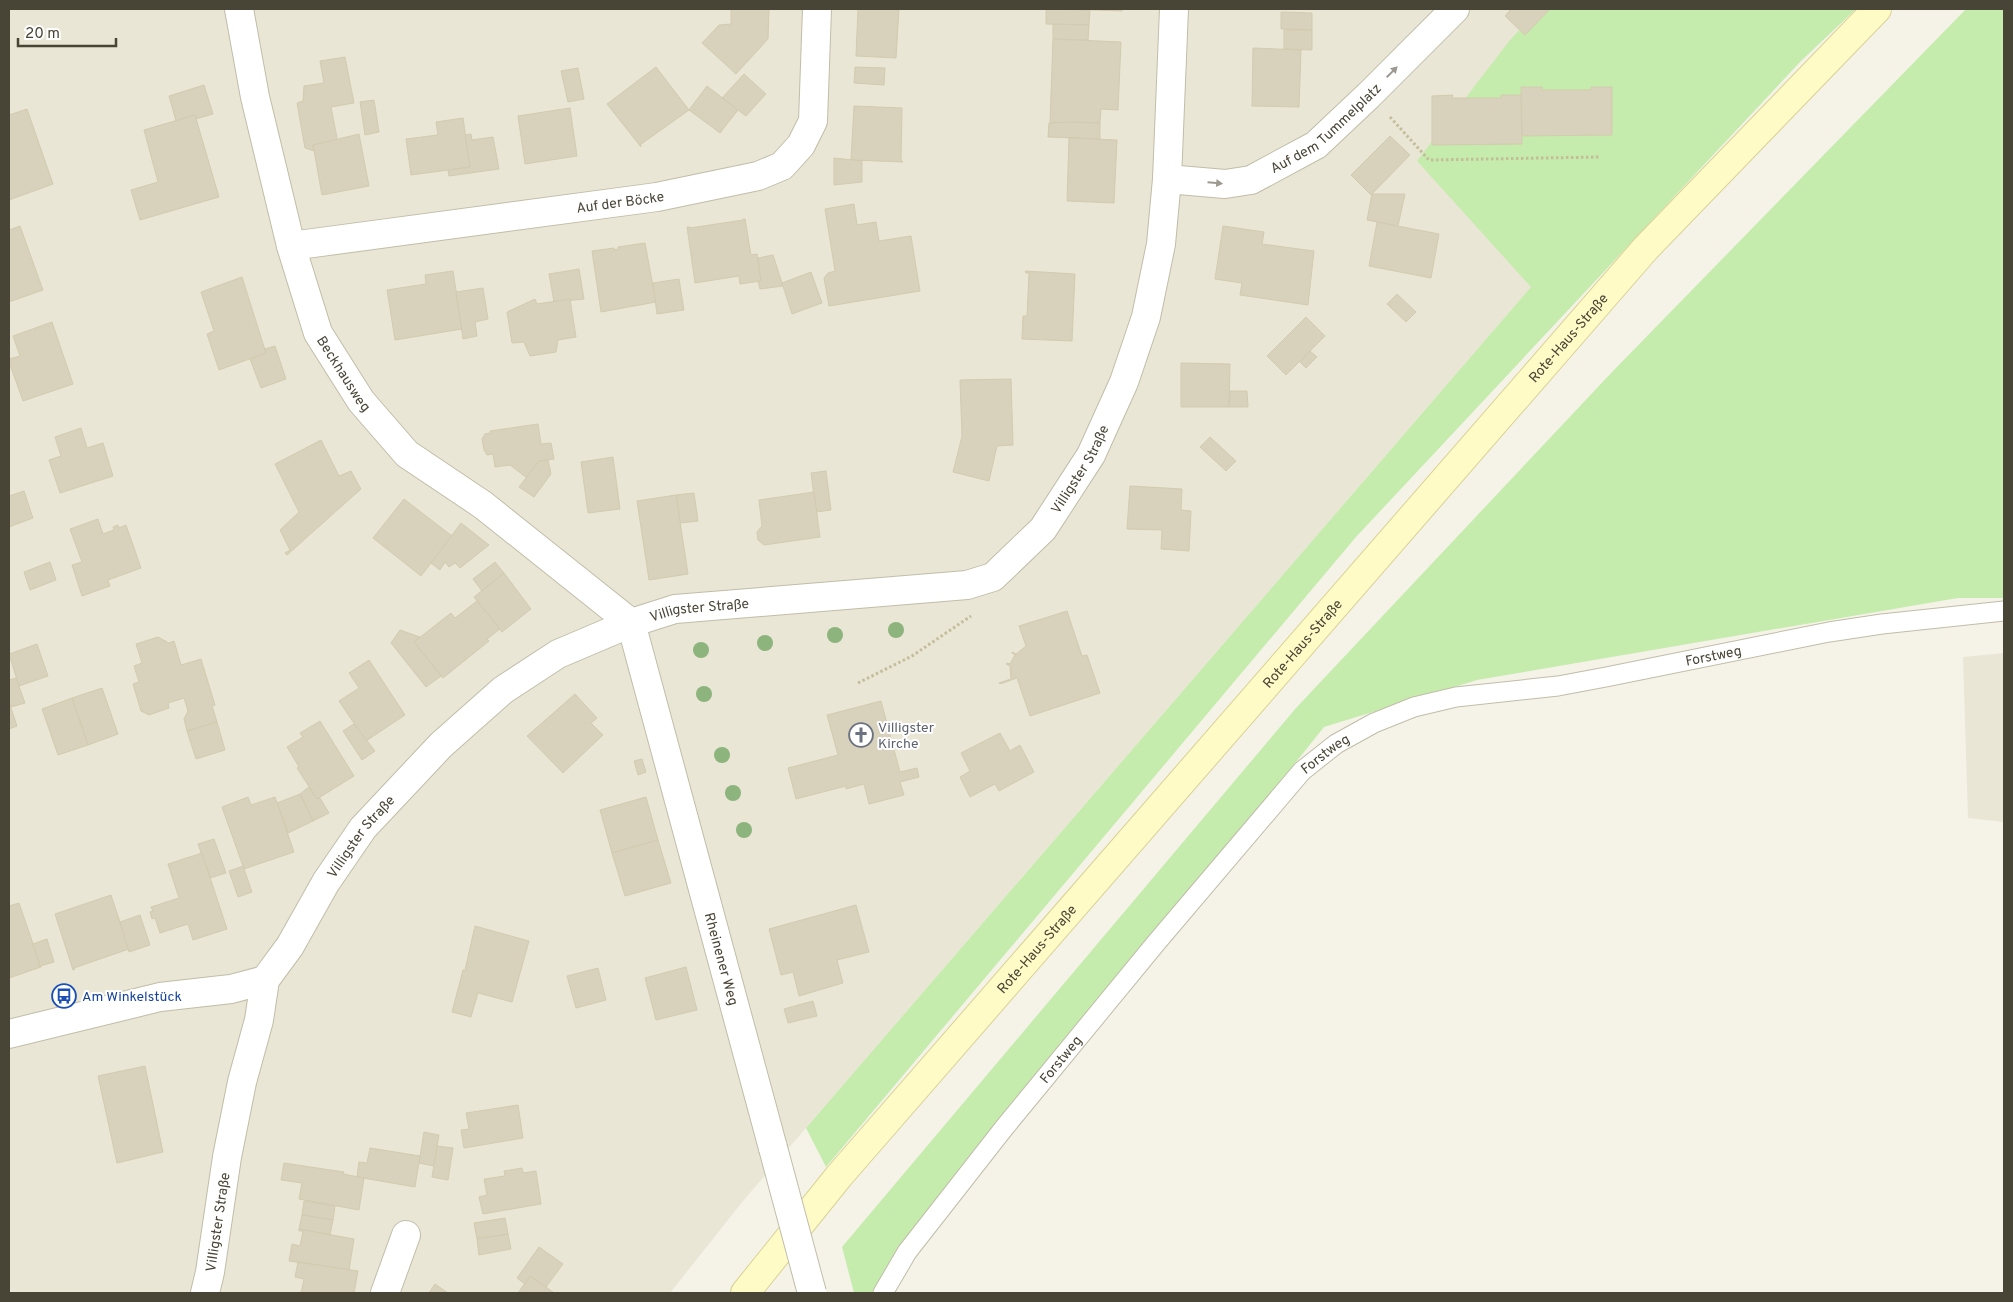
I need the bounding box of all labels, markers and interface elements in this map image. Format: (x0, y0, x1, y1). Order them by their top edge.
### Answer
scale bar (18, 15, 115, 47)
text: 20 m (25, 25, 60, 44)
one-way arrow (1386, 66, 1398, 78)
street label: Auf dem Tummelplatz (1268, 81, 1386, 178)
one-way arrow (1208, 179, 1224, 187)
street label: Auf der Böcke (575, 189, 666, 218)
street label: Rote-Haus-Straße (1526, 291, 1612, 387)
street label: Beckhausweg (312, 333, 374, 416)
street label: Villigster Straße (1048, 423, 1113, 518)
street label: Villigster Straße (648, 596, 750, 627)
street label: Rote-Haus-Straße (1260, 596, 1347, 692)
street label: Forstweg (1684, 643, 1743, 671)
place label: Villigster Kirche (878, 720, 935, 753)
church icon: Villigster Kirche (848, 722, 874, 748)
street label: Forstweg (1298, 731, 1353, 778)
street label: Villigster Straße (324, 793, 399, 882)
street label: Rote-Haus-Straße (994, 902, 1081, 998)
street label: Rheinener Weg (700, 911, 741, 1008)
bus stop icon: Am Winkelstück (51, 983, 77, 1009)
place label: Am Winkelstück (82, 989, 182, 1006)
street label: Forstweg (1037, 1033, 1086, 1088)
street label: Villigster Straße (203, 1171, 235, 1273)

